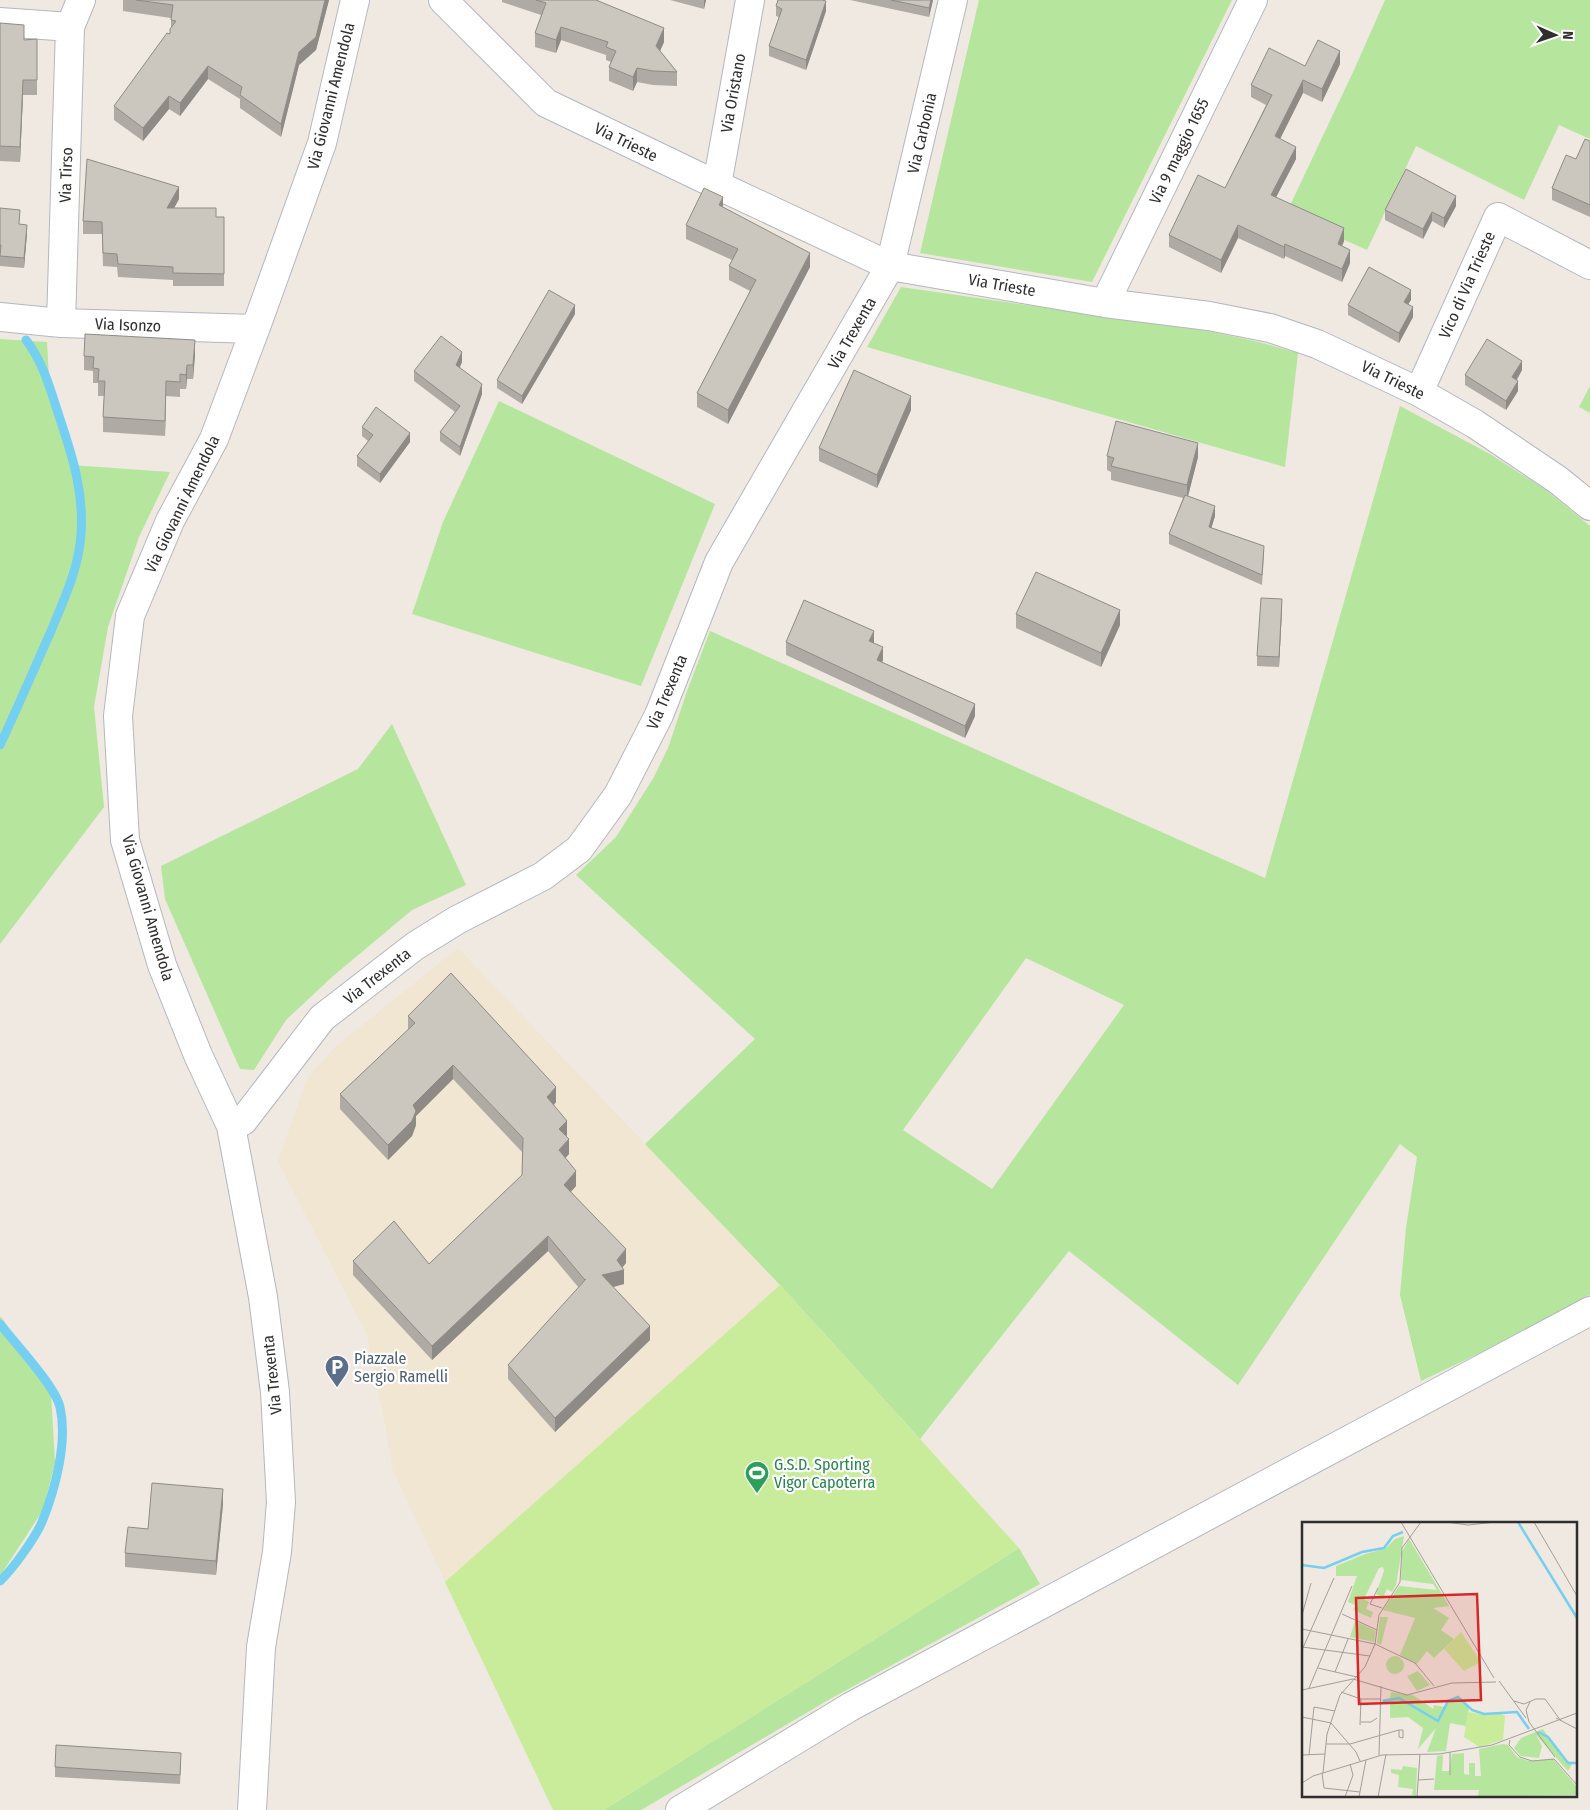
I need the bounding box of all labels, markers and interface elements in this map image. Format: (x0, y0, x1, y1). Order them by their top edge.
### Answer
north arrow (1530, 10, 1580, 60)
street label: Via Giovanni Amendola (304, 20, 358, 171)
text: N (1559, 31, 1576, 40)
street label: Via Oristano (717, 52, 749, 134)
street label: Via Carbonia (903, 91, 941, 175)
street label: Via 9 maggio 1655 (1145, 95, 1213, 207)
street label: Via Trieste (591, 119, 661, 165)
street label: Via Tirso (56, 147, 76, 203)
street label: Vico di Via Trieste (1435, 228, 1499, 341)
street label: Via Trieste (967, 270, 1037, 300)
street label: Via Trexenta (824, 294, 880, 372)
street label: Via Isonzo (95, 314, 161, 336)
street label: Via Trieste (1358, 357, 1428, 403)
street label: Via Giovanni Amendola (140, 432, 224, 576)
street label: Via Trexenta (643, 651, 691, 732)
street label: Via Giovanni Amendola (118, 833, 178, 983)
street label: Via Trexenta (340, 944, 414, 1008)
street label: Via Trexenta (258, 1334, 286, 1416)
place label: Piazzale Sergio Ramelli (354, 1349, 448, 1386)
parking icon: Piazzale Sergio Ramelli (324, 1354, 350, 1388)
place label: G.S.D. Sporting Vigor Capoterra (774, 1455, 876, 1492)
sports icon: G.S.D. Sporting Vigor Capoterra (744, 1460, 770, 1494)
inset map (1302, 1522, 1578, 1798)

